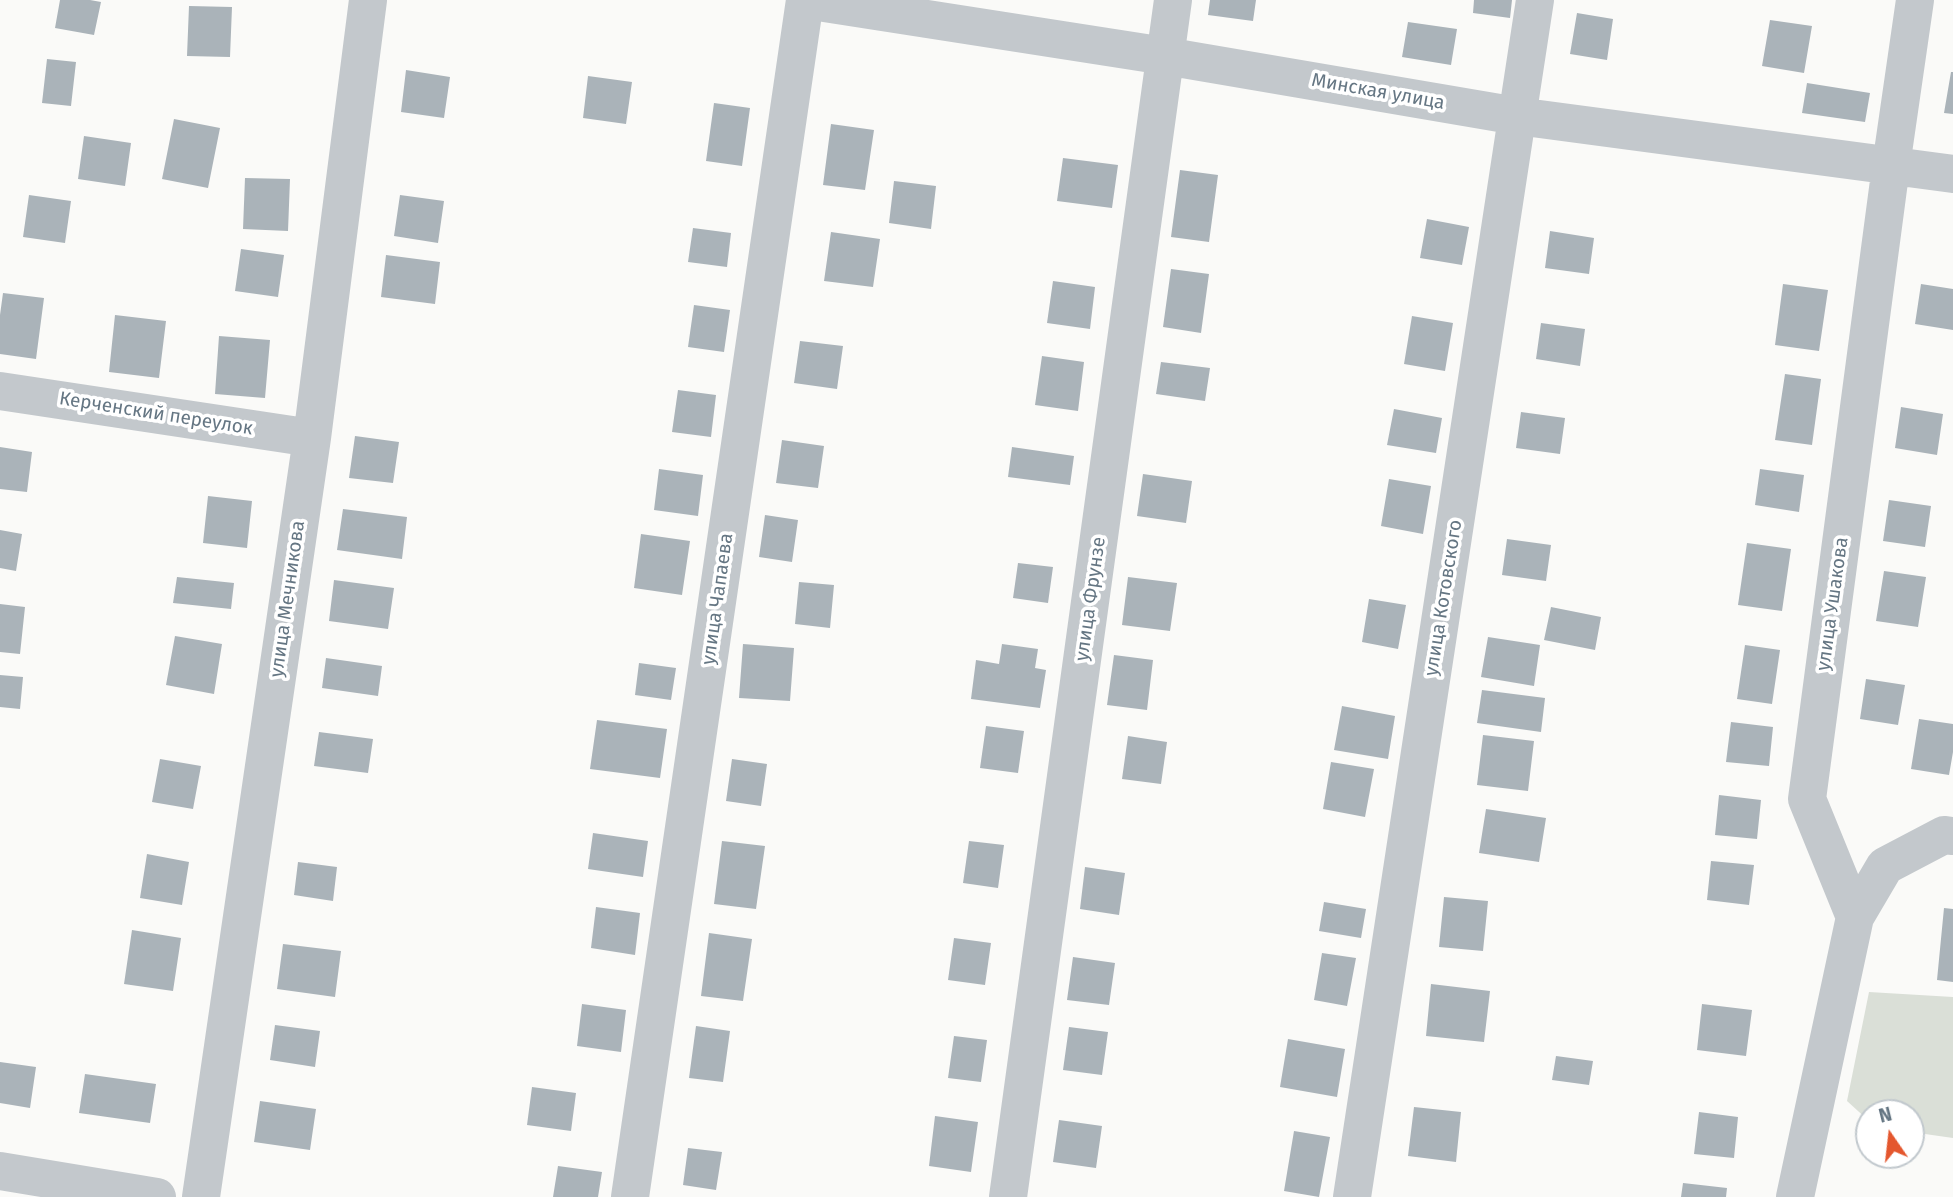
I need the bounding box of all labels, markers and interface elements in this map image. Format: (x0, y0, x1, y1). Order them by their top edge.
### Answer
street label: Минская улица (1310, 69, 1446, 115)
street label: Керченский переулок (58, 387, 254, 441)
street label: улица Котовского (1420, 518, 1468, 678)
street label: улица Мечникова (266, 519, 310, 679)
street label: улица Чапаева (697, 532, 739, 666)
street label: улица Фрунзе (1071, 535, 1111, 663)
street label: улица Ушакова (1812, 536, 1854, 672)
north arrow (1855, 1099, 1925, 1169)
text: N (1876, 1102, 1894, 1128)

